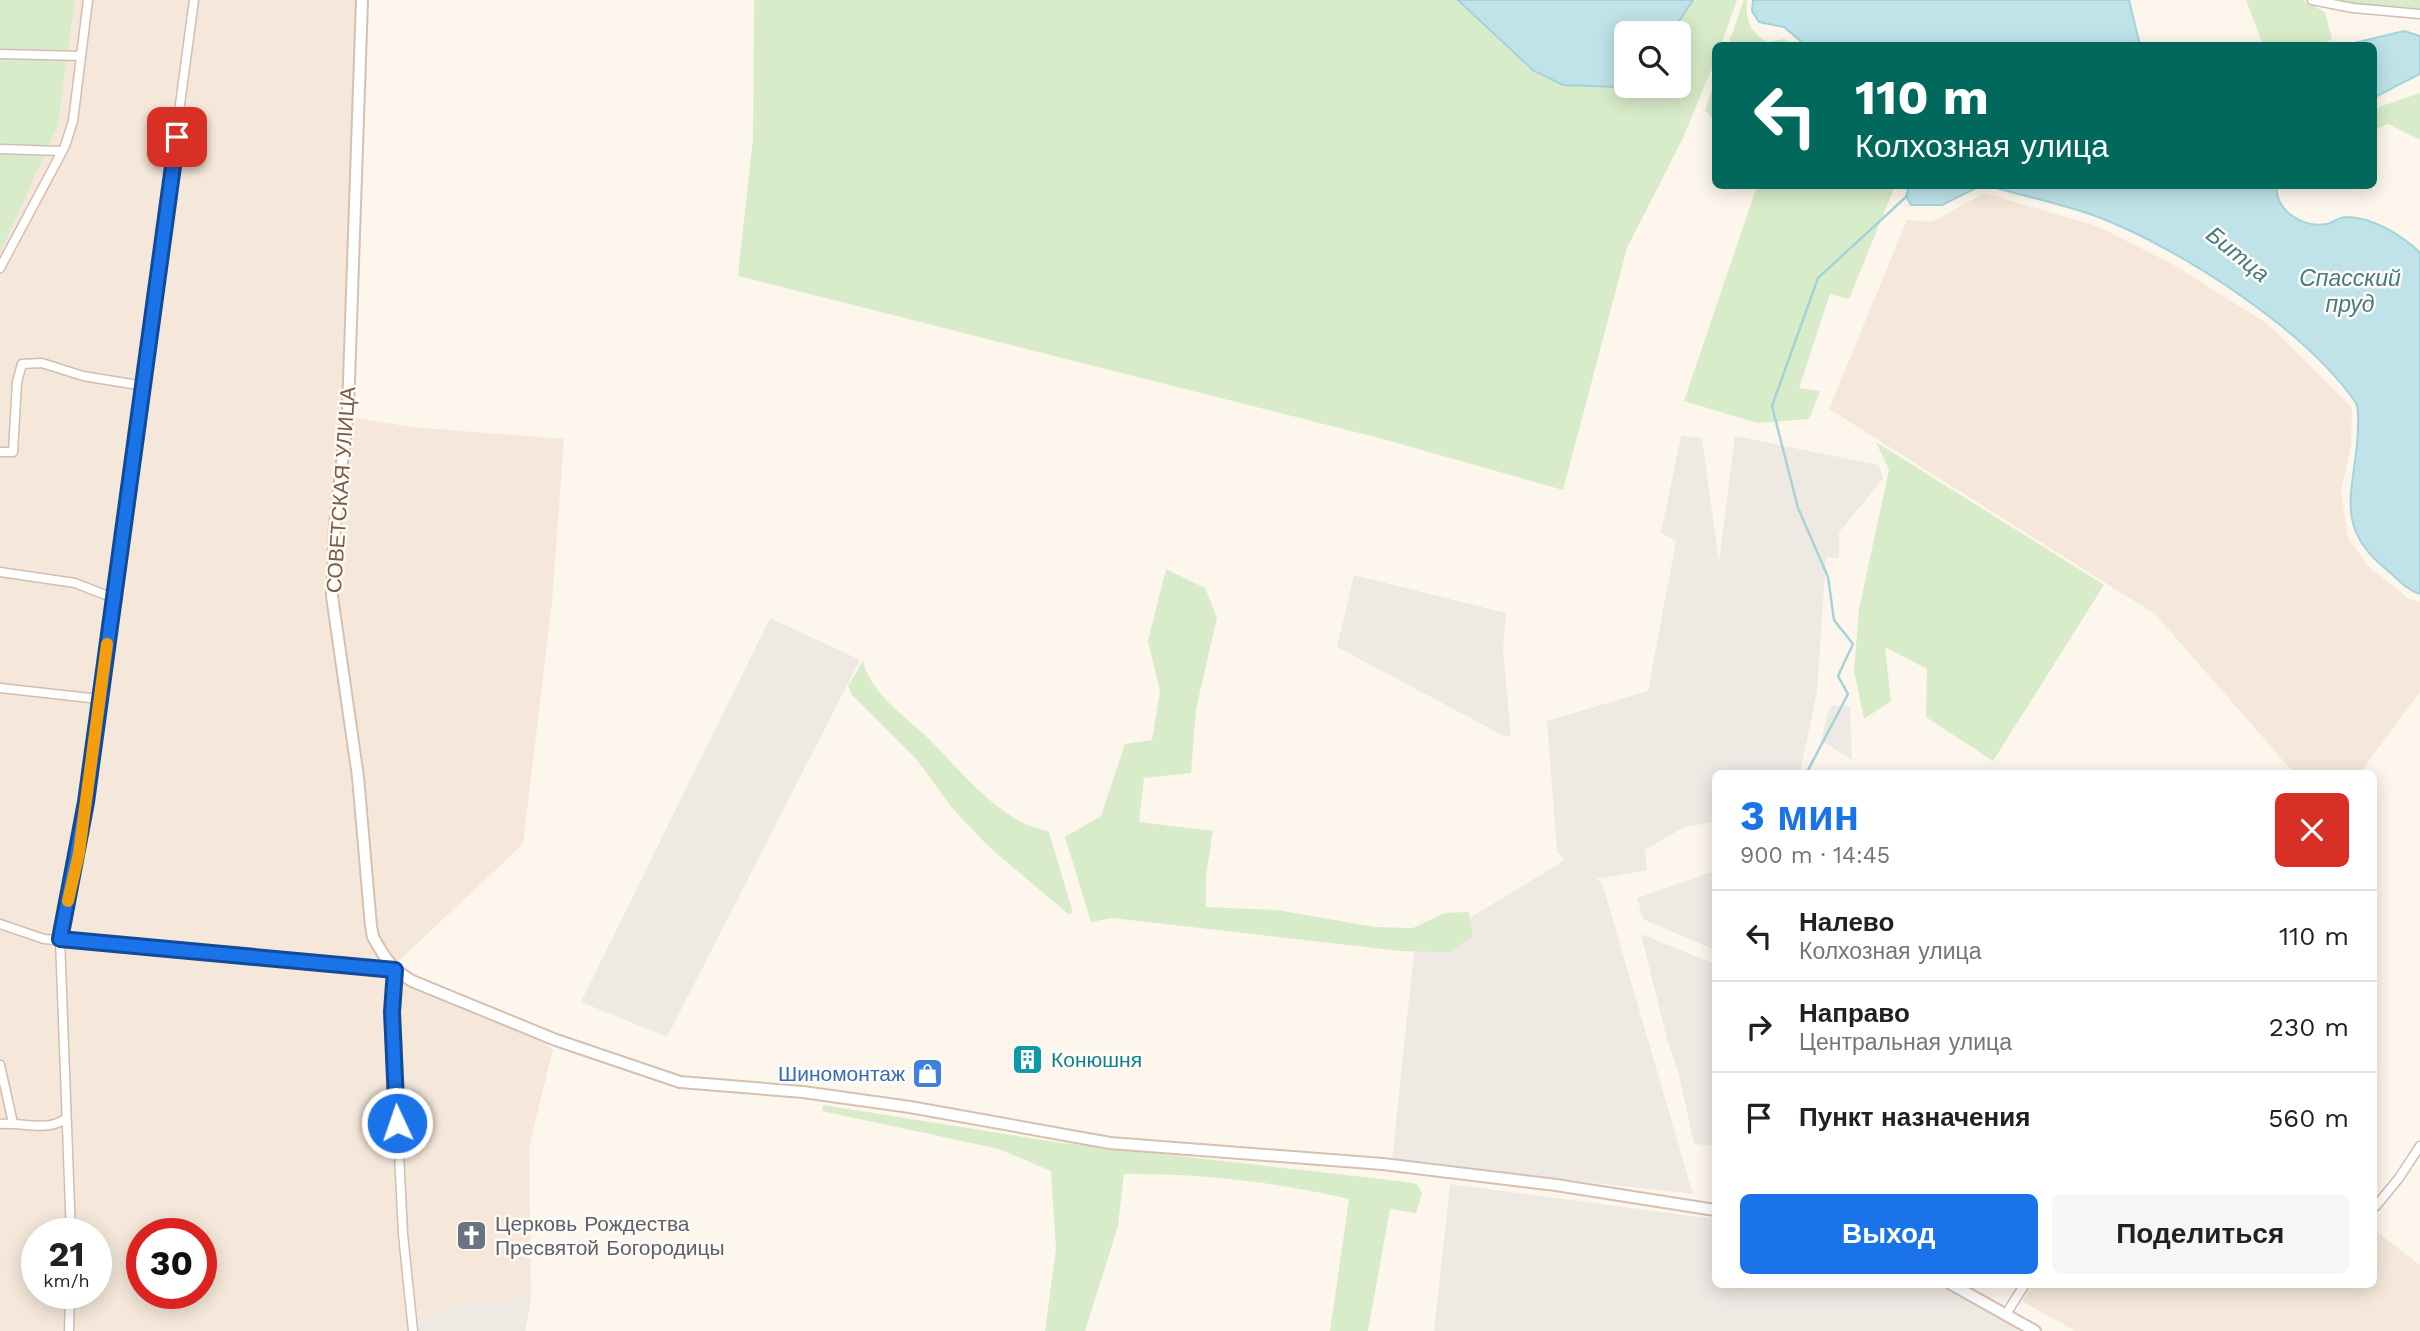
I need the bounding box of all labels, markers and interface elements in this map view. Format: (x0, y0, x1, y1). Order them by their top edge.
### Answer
map controls (1614, 21, 1691, 98)
button: search (1614, 21, 1691, 98)
text: 110 m (1855, 68, 1989, 126)
icon: left (1740, 70, 1831, 161)
pin (147, 107, 207, 167)
icon: arrive (158, 118, 196, 156)
text: Колхозная улица (1855, 127, 2109, 165)
water label: Битца (2201, 221, 2275, 288)
water label: Спасский пруд (2299, 265, 2401, 318)
street label: СОВЕТСКАЯ УЛИЦА (321, 386, 360, 594)
text: 3 мин (1740, 791, 1859, 840)
button: close (2275, 793, 2349, 867)
text: 900 m · 14:45 (1740, 842, 1890, 869)
text: Налево (1799, 907, 1894, 937)
icon: left (1740, 917, 1778, 955)
text: 110 m (2279, 921, 2349, 951)
text: Колхозная улица (1799, 938, 1981, 965)
text: Направо (1799, 998, 1910, 1028)
icon: right (1740, 1008, 1778, 1046)
text: 230 m (2269, 1012, 2349, 1042)
text: Центральная улица (1799, 1029, 2012, 1056)
building icon: Конюшня (1011, 1043, 1045, 1077)
place label: Конюшня (1051, 1047, 1142, 1072)
shop icon: Шиномонтаж (911, 1057, 945, 1091)
place label: Шиномонтаж (778, 1061, 905, 1086)
position arrow (360, 1086, 434, 1160)
icon: arrive (1740, 1099, 1778, 1137)
text: Пункт назначения (1799, 1102, 2030, 1132)
text: 560 m (2268, 1103, 2349, 1133)
button: Выход (1740, 1194, 2038, 1274)
button: Поделиться (2052, 1194, 2349, 1274)
place label: Церковь Рождества Пресвятой Богородицы (495, 1211, 725, 1260)
speed limit sign: 30 (126, 1218, 217, 1309)
church icon: Церковь Рождества Пресвятой Богородицы (455, 1219, 489, 1253)
text: 21 (49, 1233, 84, 1275)
text: km/h (43, 1270, 90, 1291)

